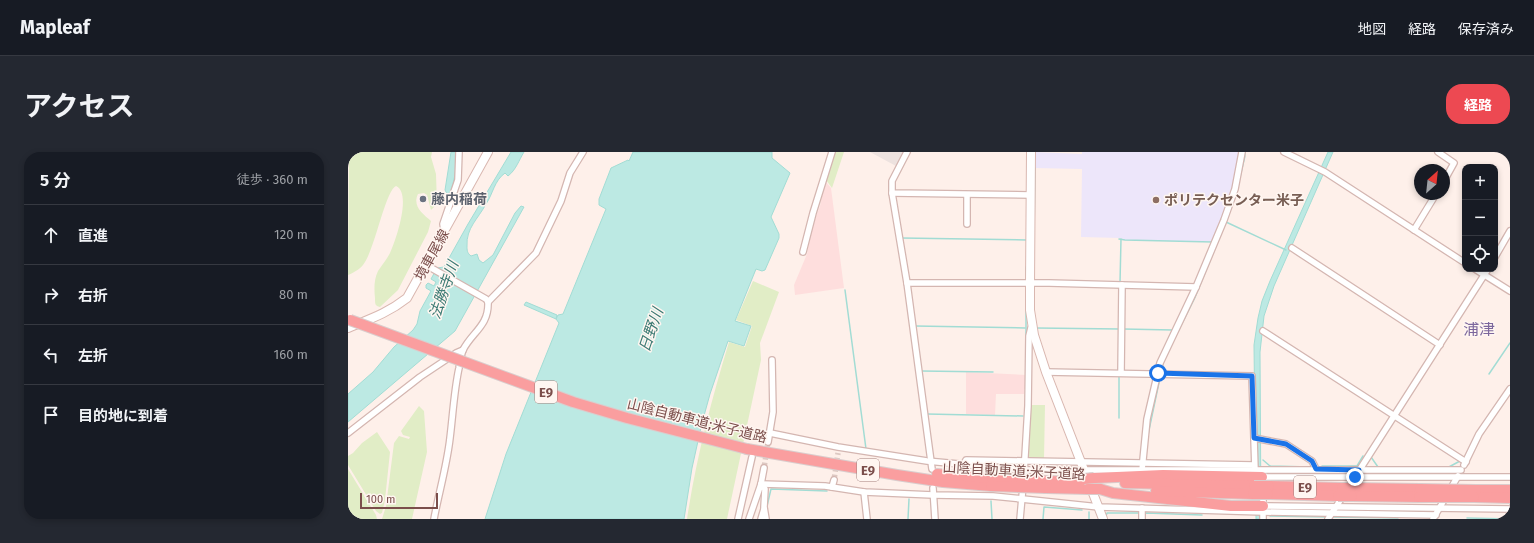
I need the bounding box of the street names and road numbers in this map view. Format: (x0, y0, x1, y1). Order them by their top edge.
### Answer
street label: 境車尾線 (411, 226, 453, 284)
road number: E9 (535, 381, 557, 403)
street label: 山陰自動車道;米子道路 (625, 395, 769, 447)
road number: E9 (857, 459, 879, 481)
street label: 山陰自動車道;米子道路 (942, 459, 1086, 483)
road number: E9 (1294, 476, 1316, 498)

